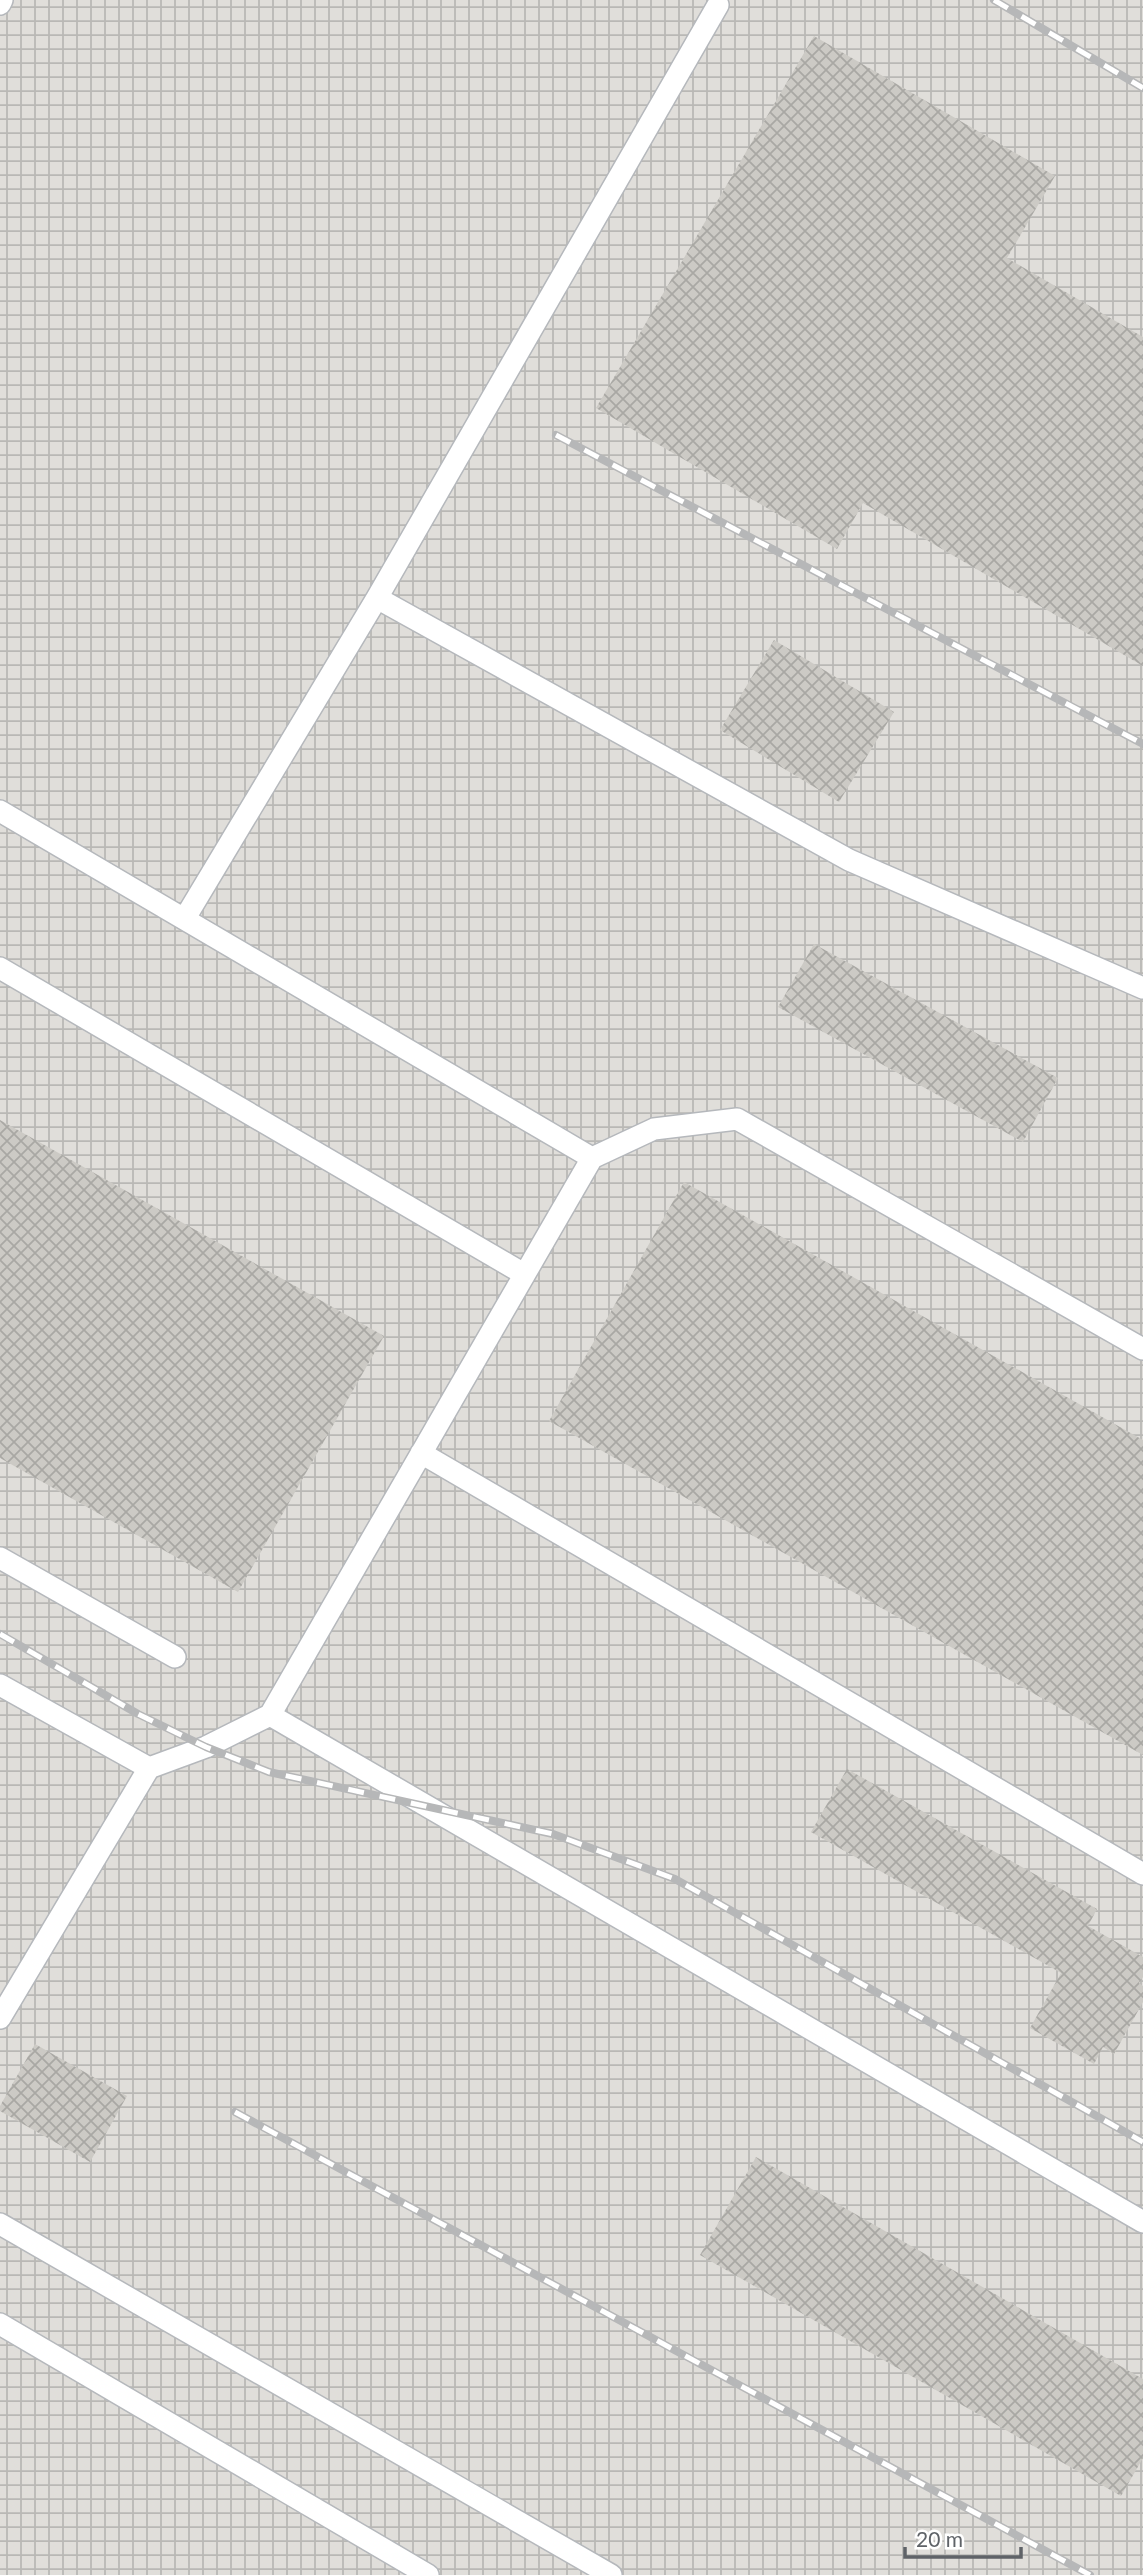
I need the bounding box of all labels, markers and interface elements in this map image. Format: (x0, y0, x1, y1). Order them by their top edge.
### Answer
scale bar (905, 2516, 1020, 2560)
text: 20 m (916, 2526, 963, 2551)

